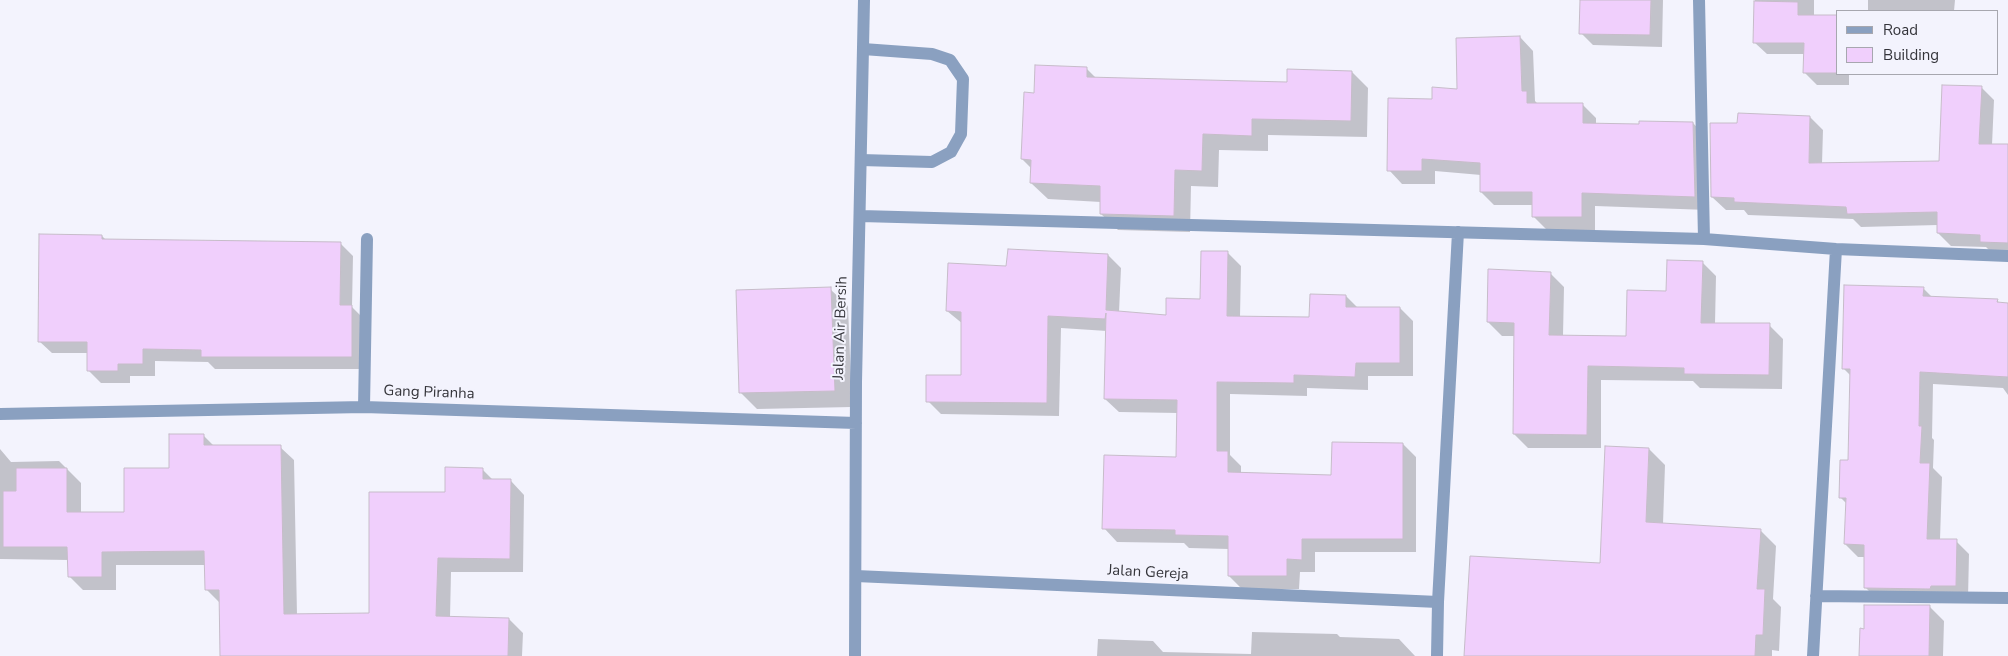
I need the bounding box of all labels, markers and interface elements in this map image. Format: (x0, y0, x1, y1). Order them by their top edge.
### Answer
legend (1836, 10, 1998, 75)
text: Road (1883, 20, 1918, 40)
text: Building (1883, 45, 1939, 65)
street label: Jalan Air Bersih (830, 276, 852, 380)
street label: Gang Piranha (383, 382, 475, 404)
street label: Jalan Gereja (1107, 562, 1189, 584)

